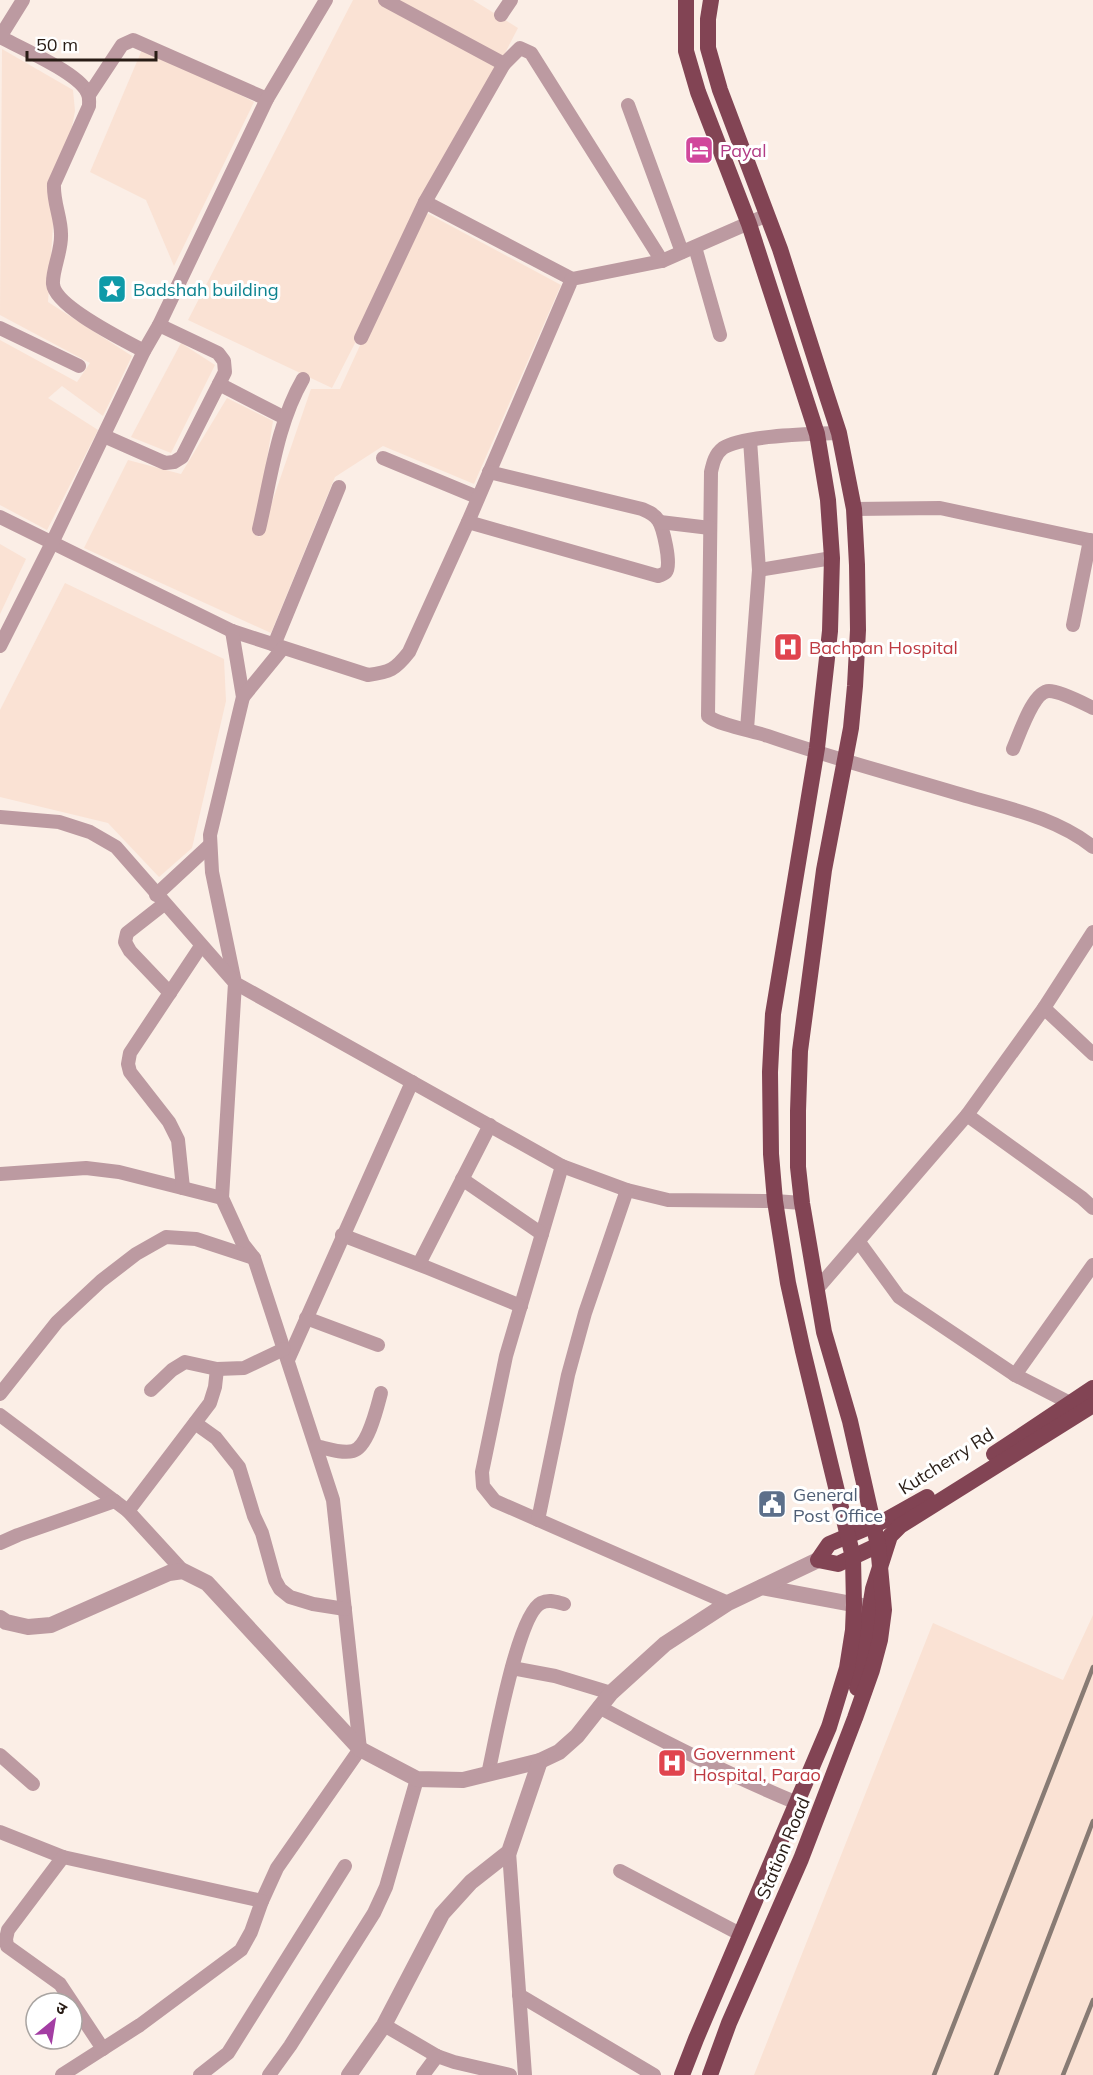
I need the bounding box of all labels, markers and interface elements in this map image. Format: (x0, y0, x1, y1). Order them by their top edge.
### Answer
scale bar (27, 24, 156, 62)
text: 50 m (36, 33, 78, 56)
hotel icon: Payal (683, 134, 715, 166)
place label: Payal (720, 139, 766, 162)
place icon: Badshah building (96, 273, 128, 305)
place label: Badshah building (133, 278, 279, 301)
hospital icon: Bachpan Hospital (772, 631, 804, 663)
place label: Bachpan Hospital (809, 636, 958, 659)
street label: Kutcherry Rd (894, 1423, 998, 1499)
place label: General Post Office (793, 1483, 883, 1527)
public building icon: General Post Office (756, 1488, 788, 1520)
place label: Government Hospital, Parao (693, 1742, 821, 1786)
hospital icon: Government Hospital, Parao (656, 1747, 688, 1779)
street label: Station Road (751, 1794, 815, 1902)
north arrow (24, 1991, 84, 2051)
text: उ (52, 1997, 71, 2019)

